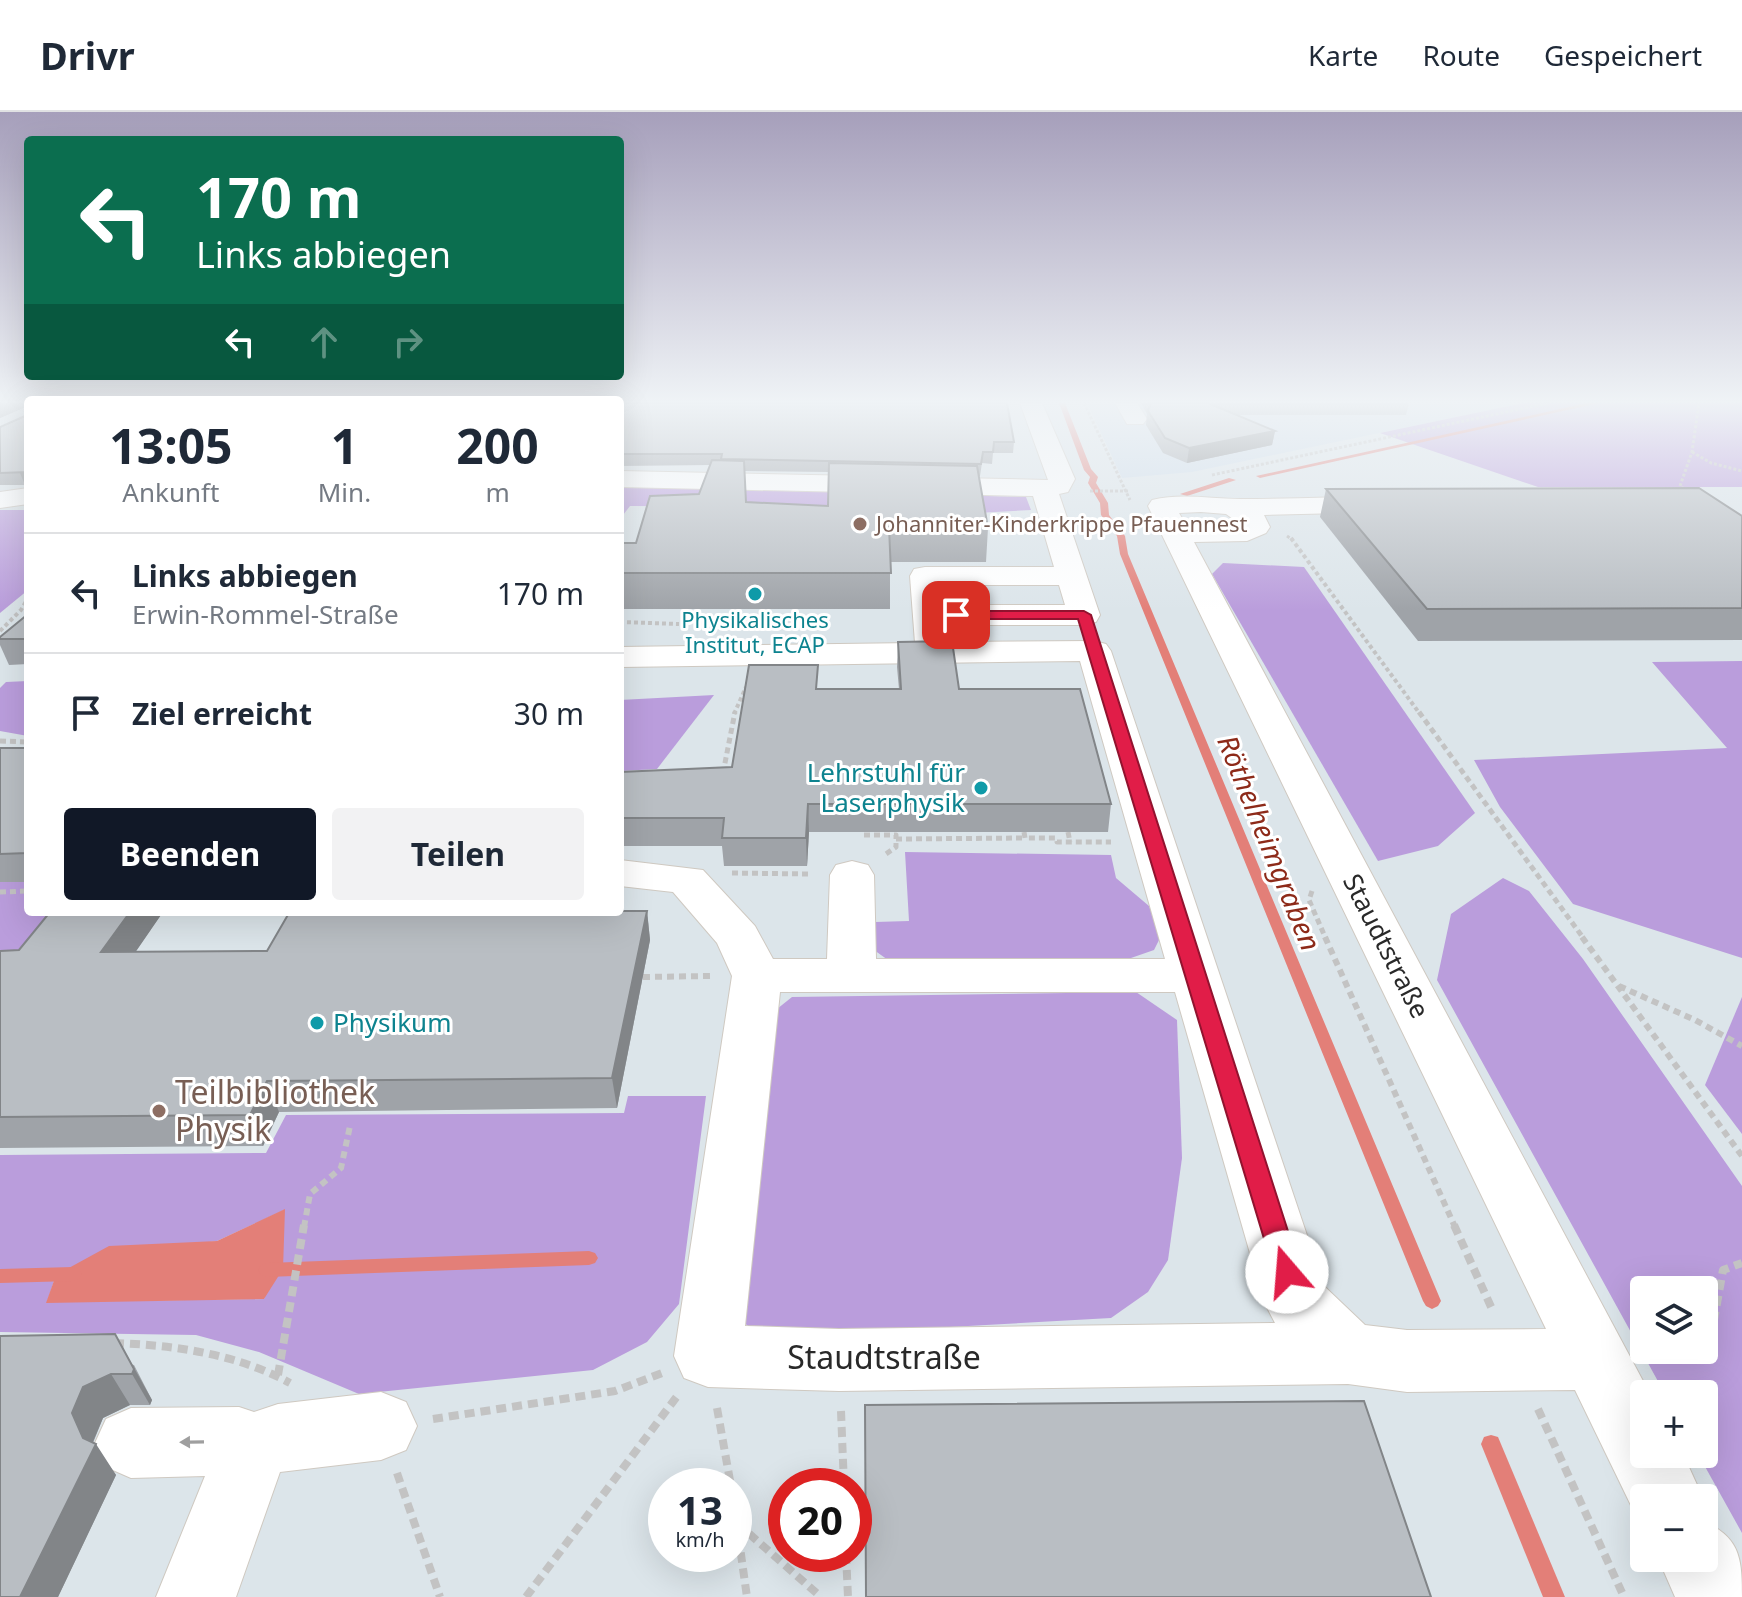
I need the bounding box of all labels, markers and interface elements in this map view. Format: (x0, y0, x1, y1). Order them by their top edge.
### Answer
text: Drivr (40, 29, 135, 81)
text: Karte (1308, 36, 1378, 74)
text: Route (1422, 36, 1500, 74)
text: Gespeichert (1544, 36, 1702, 74)
text: 170 m (196, 158, 361, 234)
icon: left (64, 168, 168, 272)
text: Links abbiegen (196, 230, 451, 279)
icon: left (218, 320, 262, 364)
icon: ahead (302, 320, 346, 364)
icon: right (386, 320, 430, 364)
text: 13:05 (109, 413, 233, 478)
text: 1 (331, 413, 358, 478)
text: 200 (456, 413, 539, 478)
text: Ankunft (122, 474, 219, 510)
text: Min. (318, 474, 371, 510)
text: m (485, 474, 510, 510)
place label: Johanniter-Kinderkrippe Pfauennest (874, 508, 1248, 538)
marker: Johanniter-Kinderkrippe Pfauennest (851, 515, 869, 533)
text: Links abbiegen (132, 555, 358, 596)
icon: left (64, 571, 108, 615)
text: 170 m (497, 573, 584, 614)
pin (922, 581, 990, 649)
marker: Physikalisches Institut, ECAP (746, 585, 764, 603)
icon: arrive (934, 593, 978, 637)
text: Erwin-Rommel-Straße (132, 596, 399, 632)
place label: Physikalisches Institut, ECAP (681, 604, 829, 659)
icon: arrive (64, 691, 108, 735)
text: Ziel erreicht (132, 693, 312, 734)
text: 30 m (514, 693, 584, 734)
water label: Röthelheimgraben (1209, 729, 1331, 956)
place label: Lehrstuhl für Laserphysik (807, 754, 965, 820)
marker: Lehrstuhl für Laserphysik (972, 779, 990, 797)
button: Beenden (64, 808, 316, 900)
button: Teilen (332, 808, 584, 900)
street label: Staudtstraße (1335, 867, 1439, 1024)
place label: Physikum (333, 1004, 451, 1040)
marker: Physikum (308, 1014, 326, 1032)
place label: Teilbibliothek Physik (175, 1070, 375, 1150)
marker: Teilbibliothek Physik (150, 1102, 168, 1120)
position arrow (1245, 1230, 1329, 1314)
map controls (1630, 1276, 1718, 1572)
button: layers (1630, 1276, 1718, 1364)
street label: Staudtstraße (787, 1335, 981, 1378)
button: + (1630, 1380, 1718, 1468)
one-way arrow (179, 1435, 204, 1448)
speed limit sign: 20 (768, 1468, 872, 1572)
text: 13 (677, 1482, 723, 1537)
button: − (1630, 1484, 1718, 1572)
text: km/h (675, 1526, 725, 1553)

